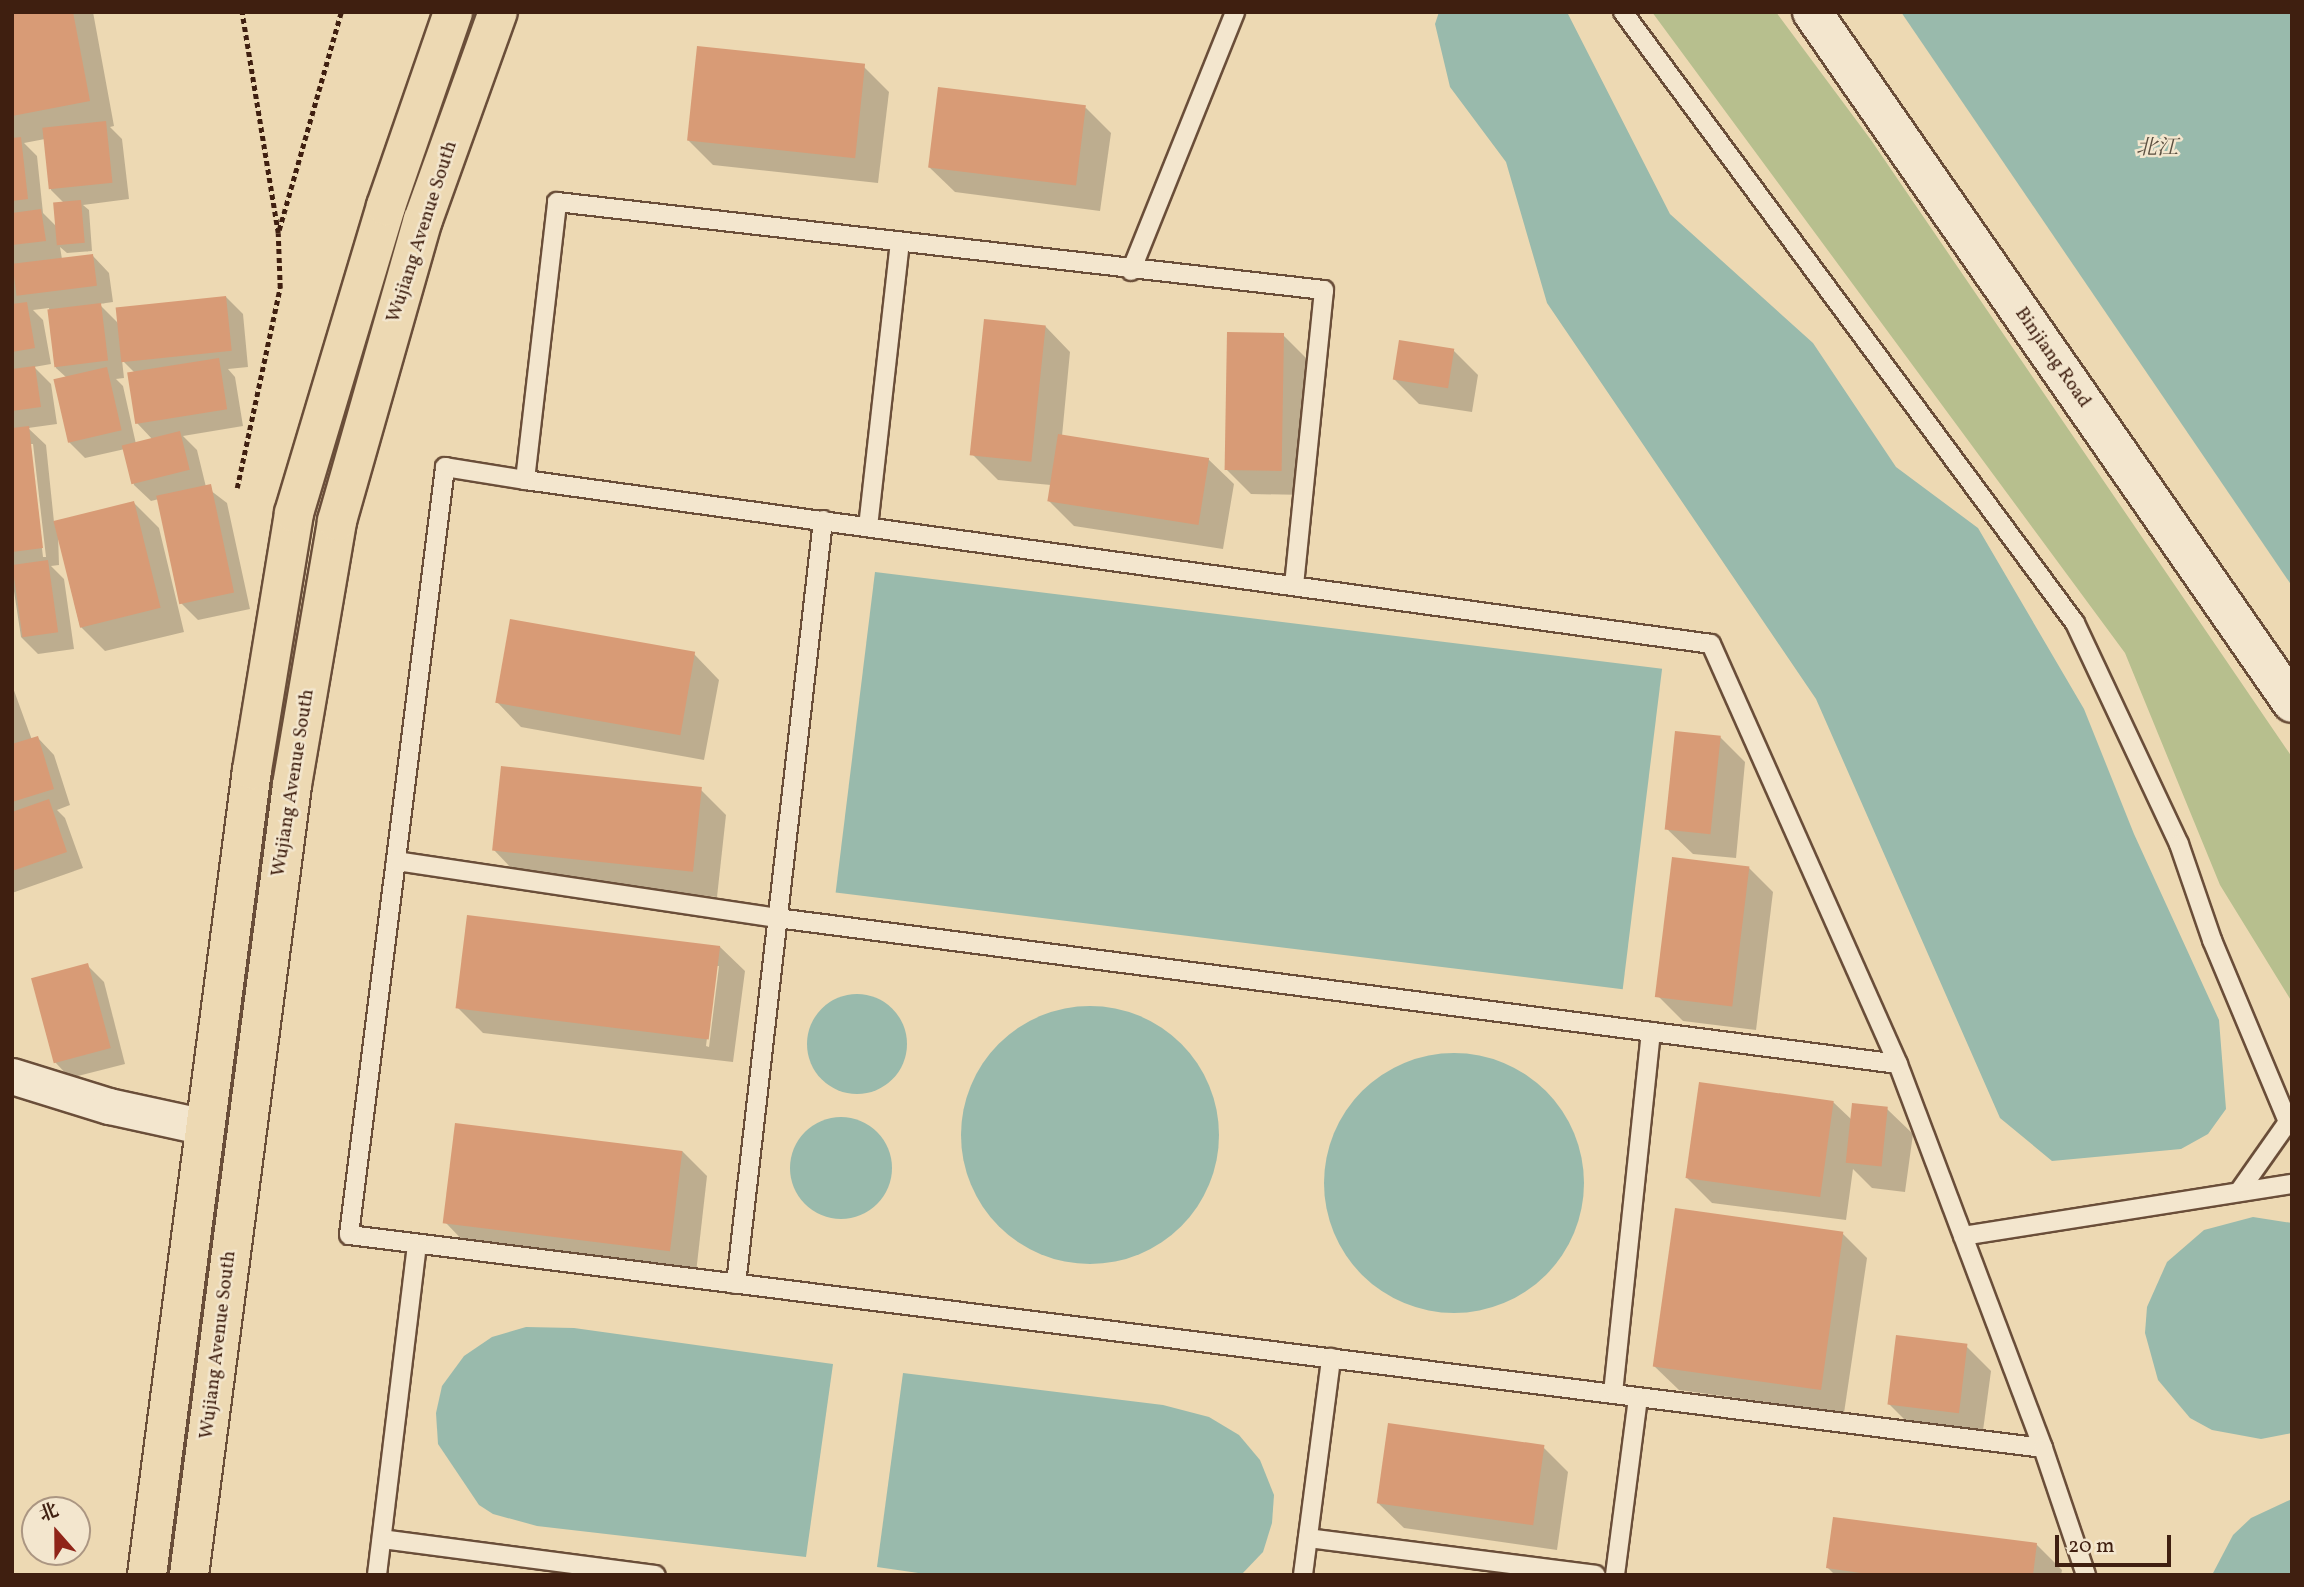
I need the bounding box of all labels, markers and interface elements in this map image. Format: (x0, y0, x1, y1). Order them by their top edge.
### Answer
water label: 北江 (2136, 136, 2178, 162)
street label: Wujiang Avenue South (383, 138, 463, 326)
street label: Binjiang Road (2009, 303, 2095, 413)
street label: Wujiang Avenue South (268, 688, 320, 878)
street label: Wujiang Avenue South (196, 1249, 242, 1441)
north arrow (21, 1496, 91, 1566)
text: 北 (36, 1498, 63, 1529)
scale bar (2059, 1520, 2174, 1564)
text: 20 m (2068, 1532, 2114, 1561)

